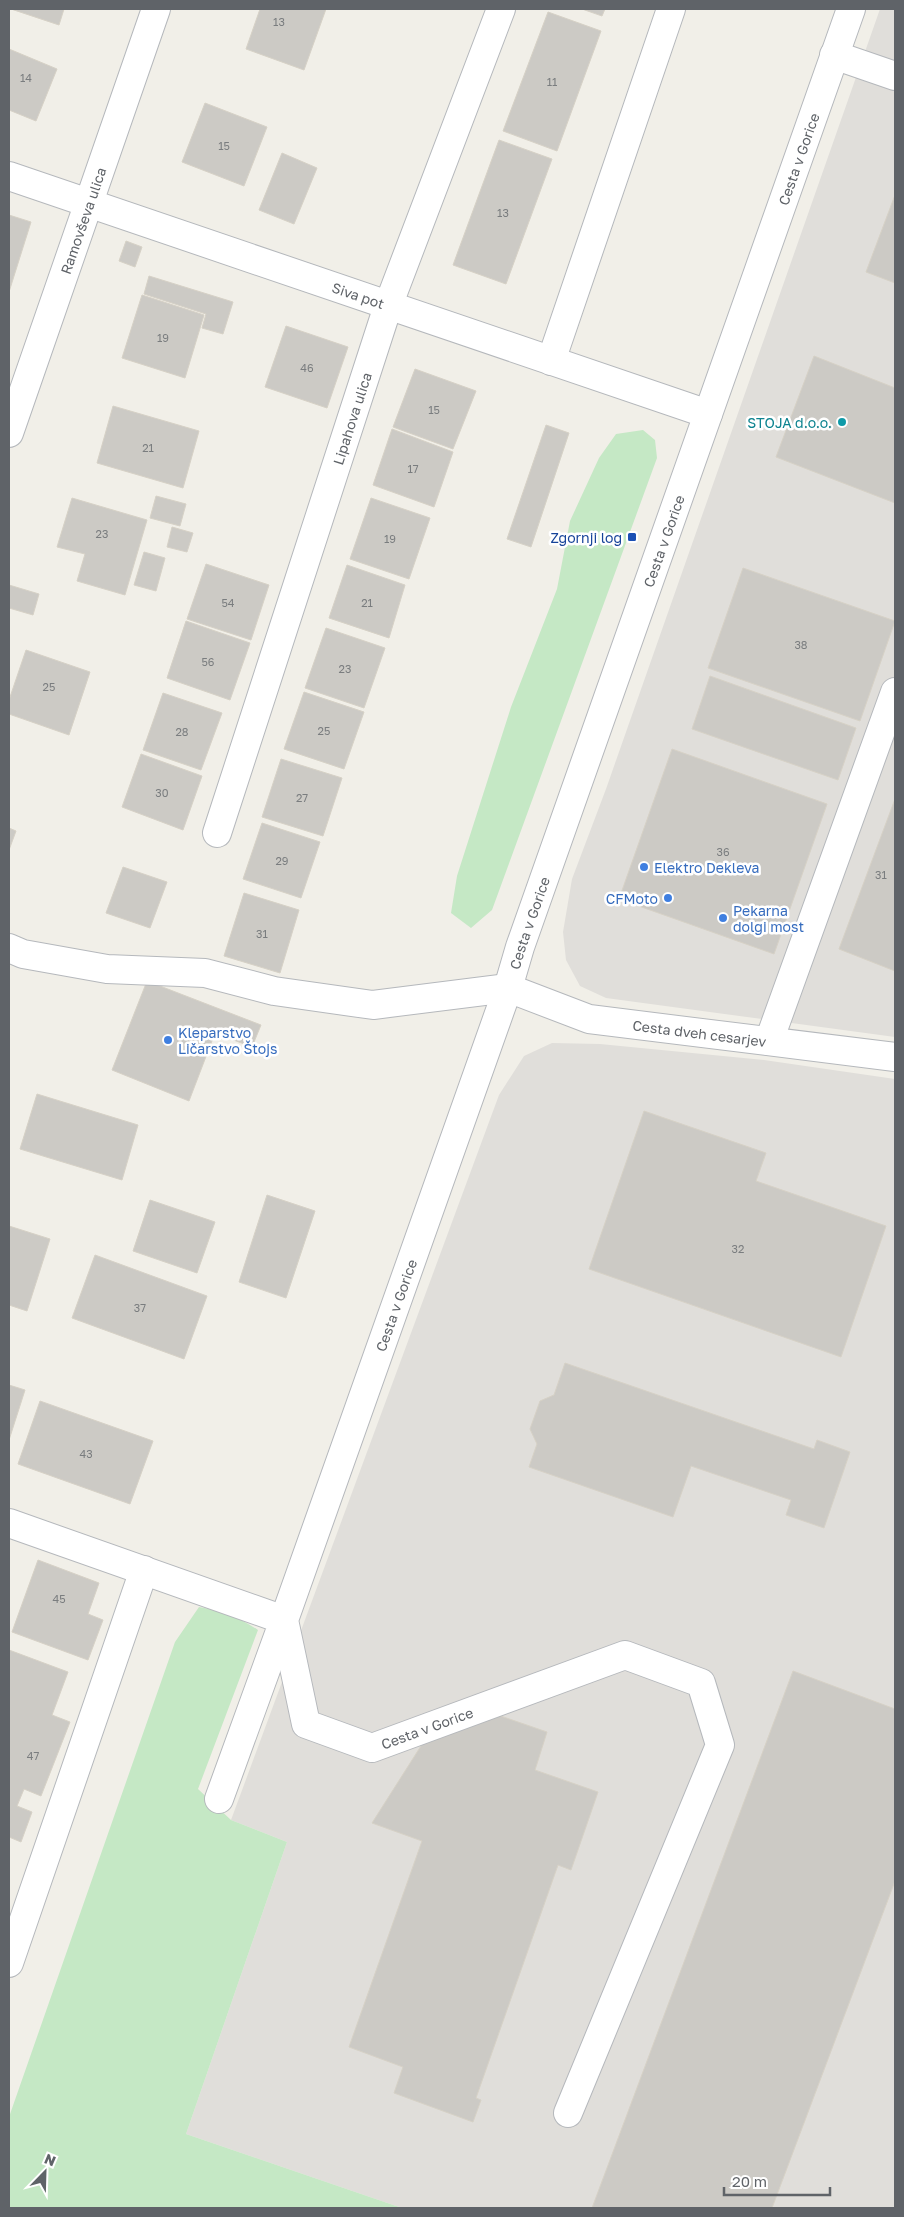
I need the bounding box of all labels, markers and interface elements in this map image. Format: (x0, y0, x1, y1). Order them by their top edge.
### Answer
house number: 13 (273, 15, 285, 28)
house number: 14 (20, 71, 32, 84)
house number: 11 (547, 75, 557, 88)
street label: Cesta v Gorice (774, 111, 822, 207)
house number: 15 (218, 139, 230, 152)
street label: Ramovševa ulica (56, 165, 109, 276)
house number: 13 (497, 206, 509, 219)
street label: Siva pot (330, 278, 387, 312)
house number: 19 (157, 331, 169, 344)
house number: 46 (300, 361, 314, 374)
street label: Lipahova ulica (329, 370, 374, 467)
house number: 15 (428, 403, 440, 416)
place label: STOJA d.o.o. (747, 414, 832, 431)
marker: STOJA d.o.o. (836, 416, 848, 428)
house number: 21 (142, 441, 154, 454)
house number: 17 (407, 462, 419, 475)
street label: Cesta v Gorice (639, 492, 687, 589)
house number: 23 (96, 527, 108, 540)
place label: Zgornji log (550, 529, 622, 546)
marker: Zgornji log (626, 531, 638, 543)
house number: 19 (384, 532, 396, 545)
house number: 54 (221, 596, 235, 609)
house number: 21 (361, 596, 373, 609)
house number: 38 (794, 638, 808, 651)
house number: 56 (201, 655, 215, 668)
house number: 23 (339, 662, 351, 675)
house number: 25 (43, 680, 55, 693)
house number: 25 (318, 724, 330, 737)
house number: 28 (175, 725, 189, 738)
house number: 30 (155, 786, 169, 799)
house number: 27 (296, 791, 308, 804)
house number: 36 (716, 845, 730, 858)
house number: 29 (275, 854, 289, 867)
place label: Elektro Dekleva (654, 859, 759, 876)
marker: Elektro Dekleva (638, 861, 650, 873)
house number: 31 (875, 868, 887, 881)
street label: Cesta v Gorice (505, 874, 553, 971)
place label: CFMoto (606, 890, 658, 907)
marker: CFMoto (662, 892, 674, 904)
place label: Pekarna dolgi most (733, 902, 804, 935)
marker: Pekarna dolgi most (717, 912, 729, 924)
house number: 31 (256, 927, 268, 940)
street label: Cesta dveh cesarjev (632, 1016, 767, 1049)
place label: Kleparstvo Ličarstvo Štojs (178, 1024, 277, 1057)
marker: Kleparstvo Ličarstvo Štojs (162, 1034, 174, 1046)
house number: 32 (732, 1242, 744, 1255)
street label: Cesta v Gorice (371, 1257, 420, 1354)
house number: 37 (134, 1301, 146, 1314)
house number: 43 (79, 1447, 93, 1460)
house number: 45 (52, 1592, 66, 1605)
street label: Cesta v Gorice (379, 1703, 475, 1753)
house number: 47 (27, 1749, 39, 1762)
north arrow (20, 2147, 70, 2197)
text: N (42, 2150, 58, 2169)
scale bar (724, 2164, 830, 2196)
text: 20 m (732, 2172, 767, 2190)

